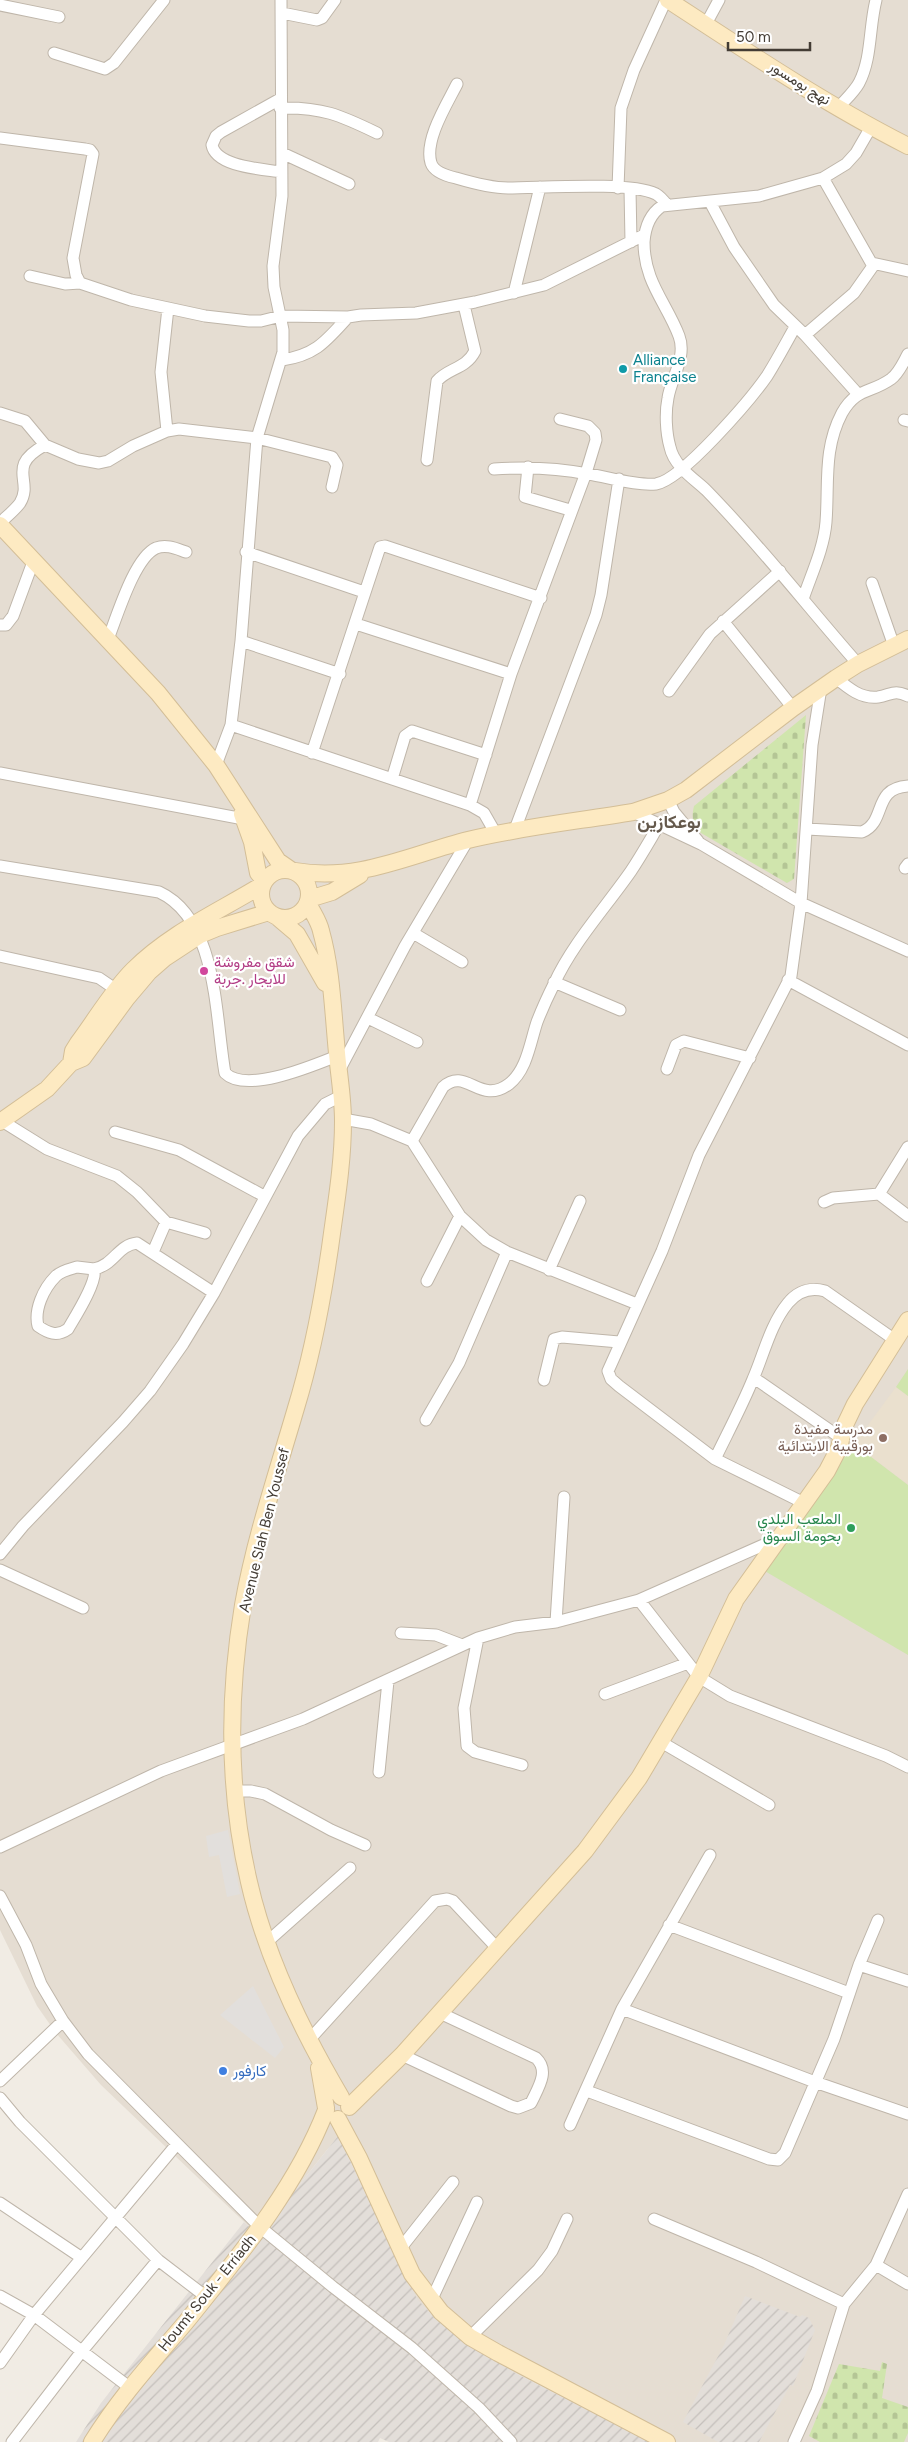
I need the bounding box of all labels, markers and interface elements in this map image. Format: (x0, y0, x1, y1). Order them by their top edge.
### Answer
scale bar (728, 20, 810, 52)
text: 50 m (736, 28, 771, 46)
street label: نهج بومسور (764, 56, 834, 111)
place label: Alliance Française (633, 351, 697, 386)
marker: Alliance Française (617, 363, 629, 375)
district label: بوعكازين (637, 811, 701, 833)
place label: شقق مفروشة للايجار .جربة (214, 953, 295, 988)
marker: شقق مفروشة للايجار .جربة (198, 965, 210, 977)
place label: مدرسة مفيدة بورقيبة الابتدائية (778, 1420, 873, 1455)
marker: مدرسة مفيدة بورقيبة الابتدائية (877, 1432, 889, 1444)
street label: Avenue Slah Ben Youssef (235, 1445, 293, 1614)
place label: الملعب البلدي بحومة السوق (757, 1510, 841, 1545)
marker: الملعب البلدي بحومة السوق (845, 1522, 857, 1534)
place label: كارفور (232, 2062, 267, 2080)
marker: كارفور (217, 2065, 229, 2077)
street label: Houmt Souk - Erriadh (154, 2231, 260, 2355)

